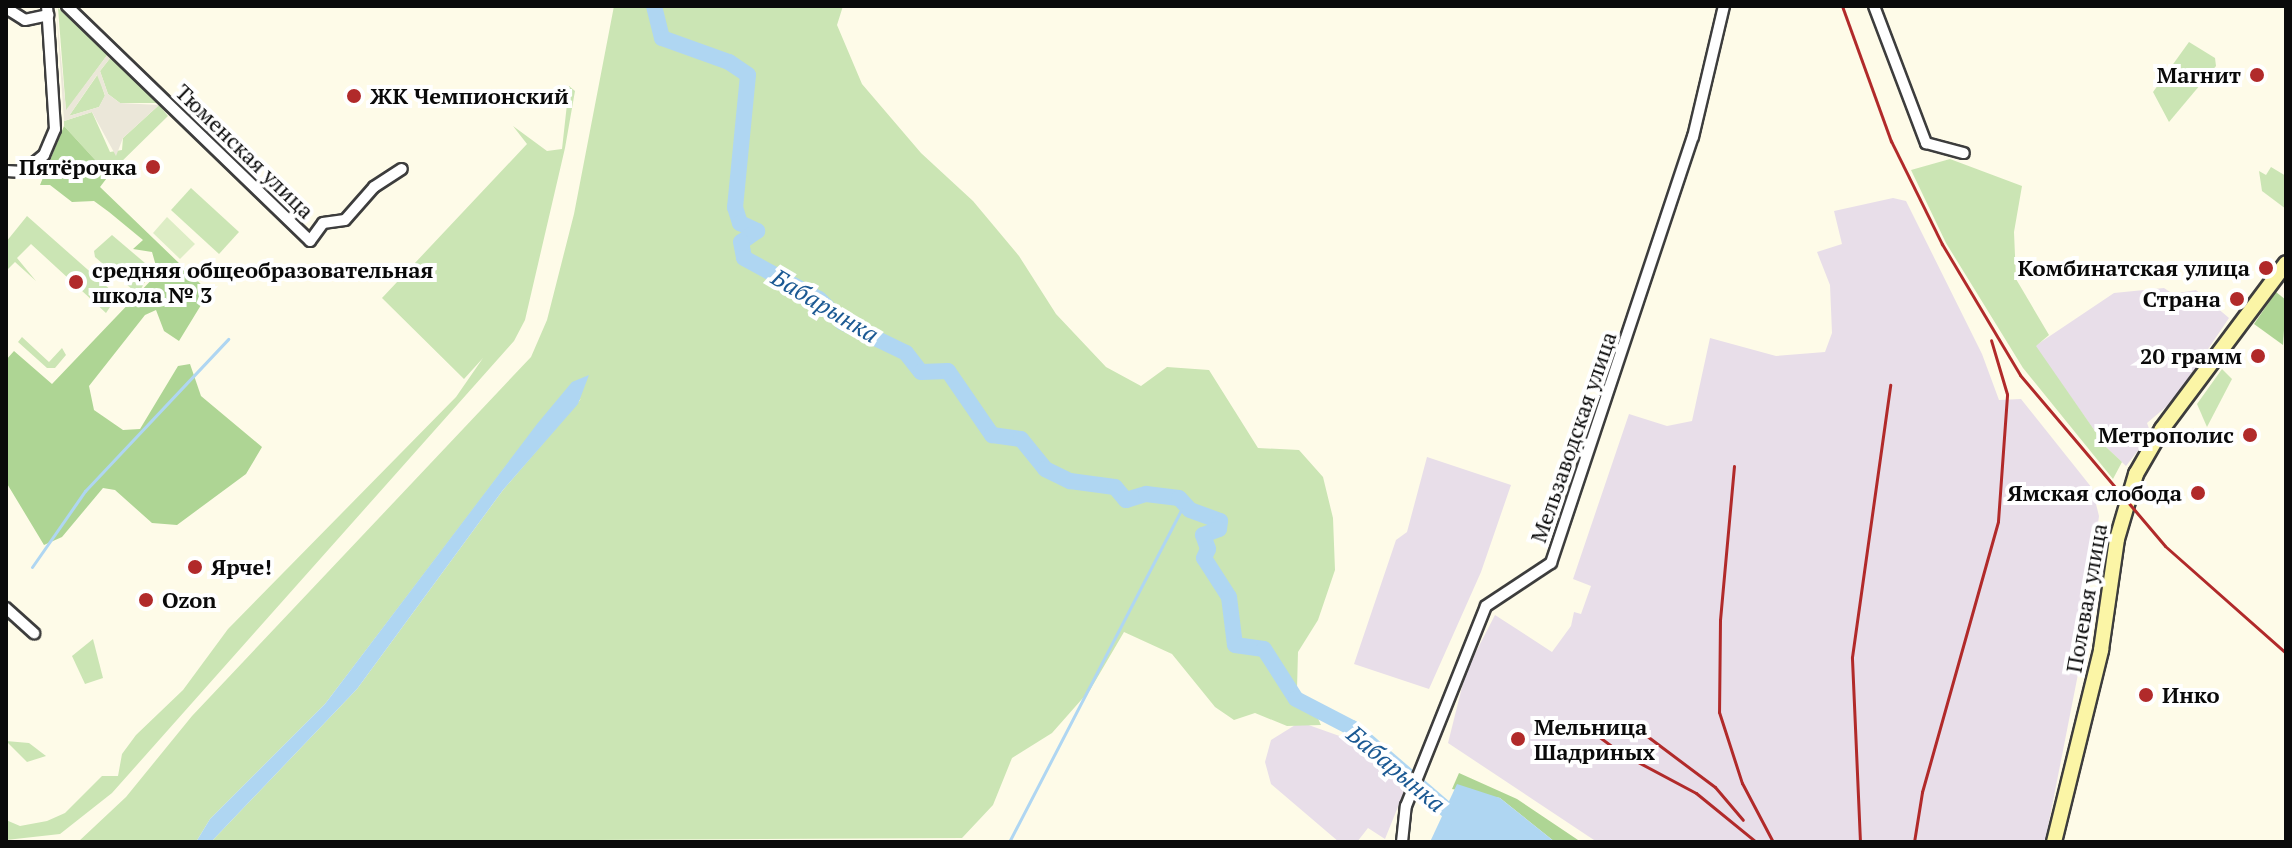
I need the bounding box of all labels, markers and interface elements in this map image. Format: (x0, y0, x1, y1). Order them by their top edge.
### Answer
place label: Магнит (2157, 62, 2241, 88)
marker: Магнит (2248, 66, 2266, 84)
street label: Тюменская улица (170, 78, 320, 224)
place label: ЖК Чемпионский (370, 83, 569, 109)
marker: ЖК Чемпионский (345, 87, 363, 105)
place label: Пятёрочка (19, 154, 137, 180)
marker: Пятёрочка (144, 158, 162, 176)
place label: Комбинатская улица (2018, 255, 2250, 281)
place label: средняя общеобразовательная школа № 3 (92, 256, 433, 308)
marker: Комбинатская улица (2257, 259, 2275, 277)
water label: Бабарынка (766, 263, 884, 349)
marker: средняя общеобразовательная школа № 3 (67, 273, 85, 291)
place label: Страна (2143, 286, 2221, 312)
marker: Страна (2228, 290, 2246, 308)
street label: Мельзаводская улица (1525, 328, 1621, 546)
place label: 20 грамм (2140, 343, 2242, 369)
marker: 20 грамм (2249, 347, 2267, 365)
place label: Метрополис (2098, 422, 2234, 448)
marker: Метрополис (2241, 426, 2259, 444)
place label: Ямская слобода (2007, 480, 2182, 506)
marker: Ямская слобода (2189, 484, 2207, 502)
street label: Полевая улица (2060, 521, 2112, 675)
place label: Ярче! (211, 554, 272, 580)
marker: Ярче! (186, 558, 204, 576)
place label: Ozon (162, 587, 216, 613)
marker: Ozon (137, 591, 155, 609)
place label: Инко (2162, 682, 2220, 708)
marker: Инко (2137, 686, 2155, 704)
place label: Мельница Шадриных (1534, 713, 1655, 764)
water label: Бабарынка (1341, 720, 1451, 818)
marker: Мельница Шадриных (1509, 730, 1527, 748)

